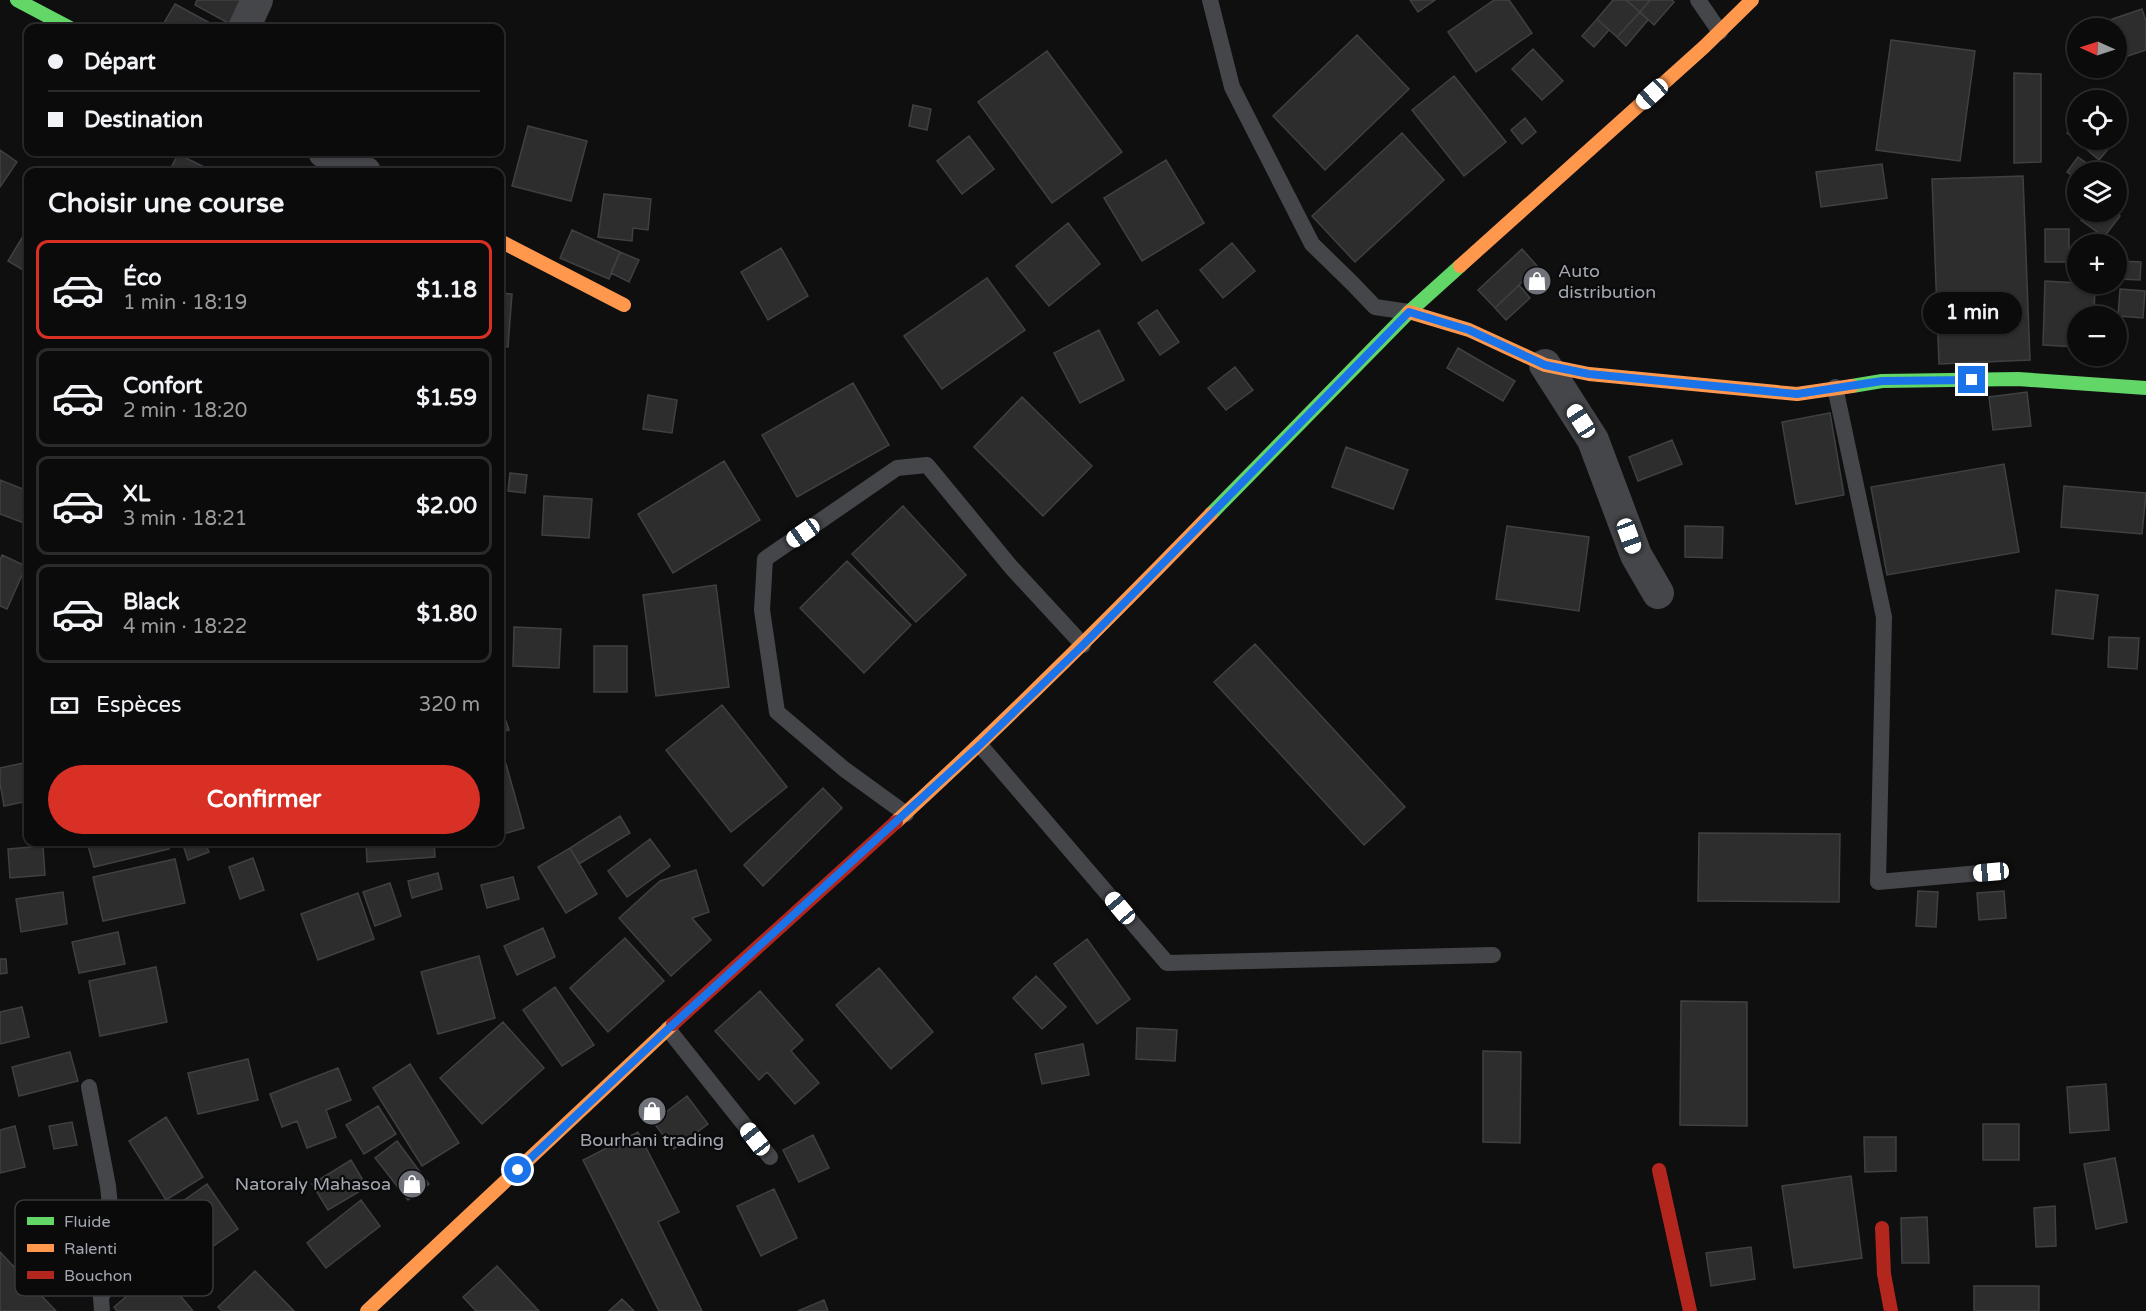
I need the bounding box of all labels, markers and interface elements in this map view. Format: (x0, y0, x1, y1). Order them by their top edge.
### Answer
north arrow (2067, 18, 2127, 78)
map controls (2067, 18, 2127, 366)
text: Départ (84, 49, 156, 75)
car (1633, 75, 1671, 113)
button: locate (2067, 90, 2127, 150)
text: Destination (84, 107, 203, 133)
button: layers (2067, 162, 2127, 222)
text: Choisir une course (48, 187, 284, 220)
button: + (2067, 234, 2127, 294)
place label: Auto distribution (1558, 260, 1656, 303)
icon: car (51, 263, 105, 317)
text: Éco (123, 265, 162, 291)
shop icon: Auto distribution (1521, 265, 1553, 297)
text: $1.18 (416, 277, 477, 303)
text: 1 min · 18:19 (123, 291, 247, 315)
callout: 1 min (1922, 293, 2022, 335)
text: 1 min (1946, 301, 1999, 325)
button: − (2067, 306, 2127, 366)
route end (1958, 366, 1985, 393)
icon: car (51, 371, 105, 425)
text: Confort (123, 373, 202, 399)
text: $1.59 (416, 385, 477, 411)
text: 2 min · 18:20 (123, 399, 247, 423)
car (1564, 401, 1598, 441)
icon: car (51, 479, 105, 533)
text: XL (123, 481, 150, 507)
text: $2.00 (416, 493, 477, 519)
text: 3 min · 18:21 (123, 507, 247, 531)
car (783, 515, 823, 551)
car (1614, 516, 1644, 556)
icon: car (51, 587, 105, 641)
text: Black (123, 589, 180, 615)
text: $1.80 (416, 601, 477, 627)
text: 4 min · 18:22 (123, 615, 247, 639)
icon: cash (48, 689, 81, 722)
text: Espèces (96, 692, 181, 718)
text: 320 m (419, 693, 480, 717)
button: Confirmer (48, 765, 480, 834)
car (1972, 861, 2010, 883)
car (1102, 888, 1138, 928)
shop icon: Bourhani trading (636, 1095, 668, 1127)
car (737, 1119, 773, 1159)
place label: Bourhani trading (580, 1129, 724, 1151)
route start (504, 1156, 531, 1183)
shop icon: Natoraly Mahasoa (396, 1168, 428, 1200)
place label: Natoraly Mahasoa (235, 1173, 391, 1195)
legend (15, 1200, 213, 1296)
text: Fluide (64, 1212, 110, 1232)
text: Ralenti (64, 1239, 117, 1259)
text: Bouchon (64, 1266, 132, 1286)

